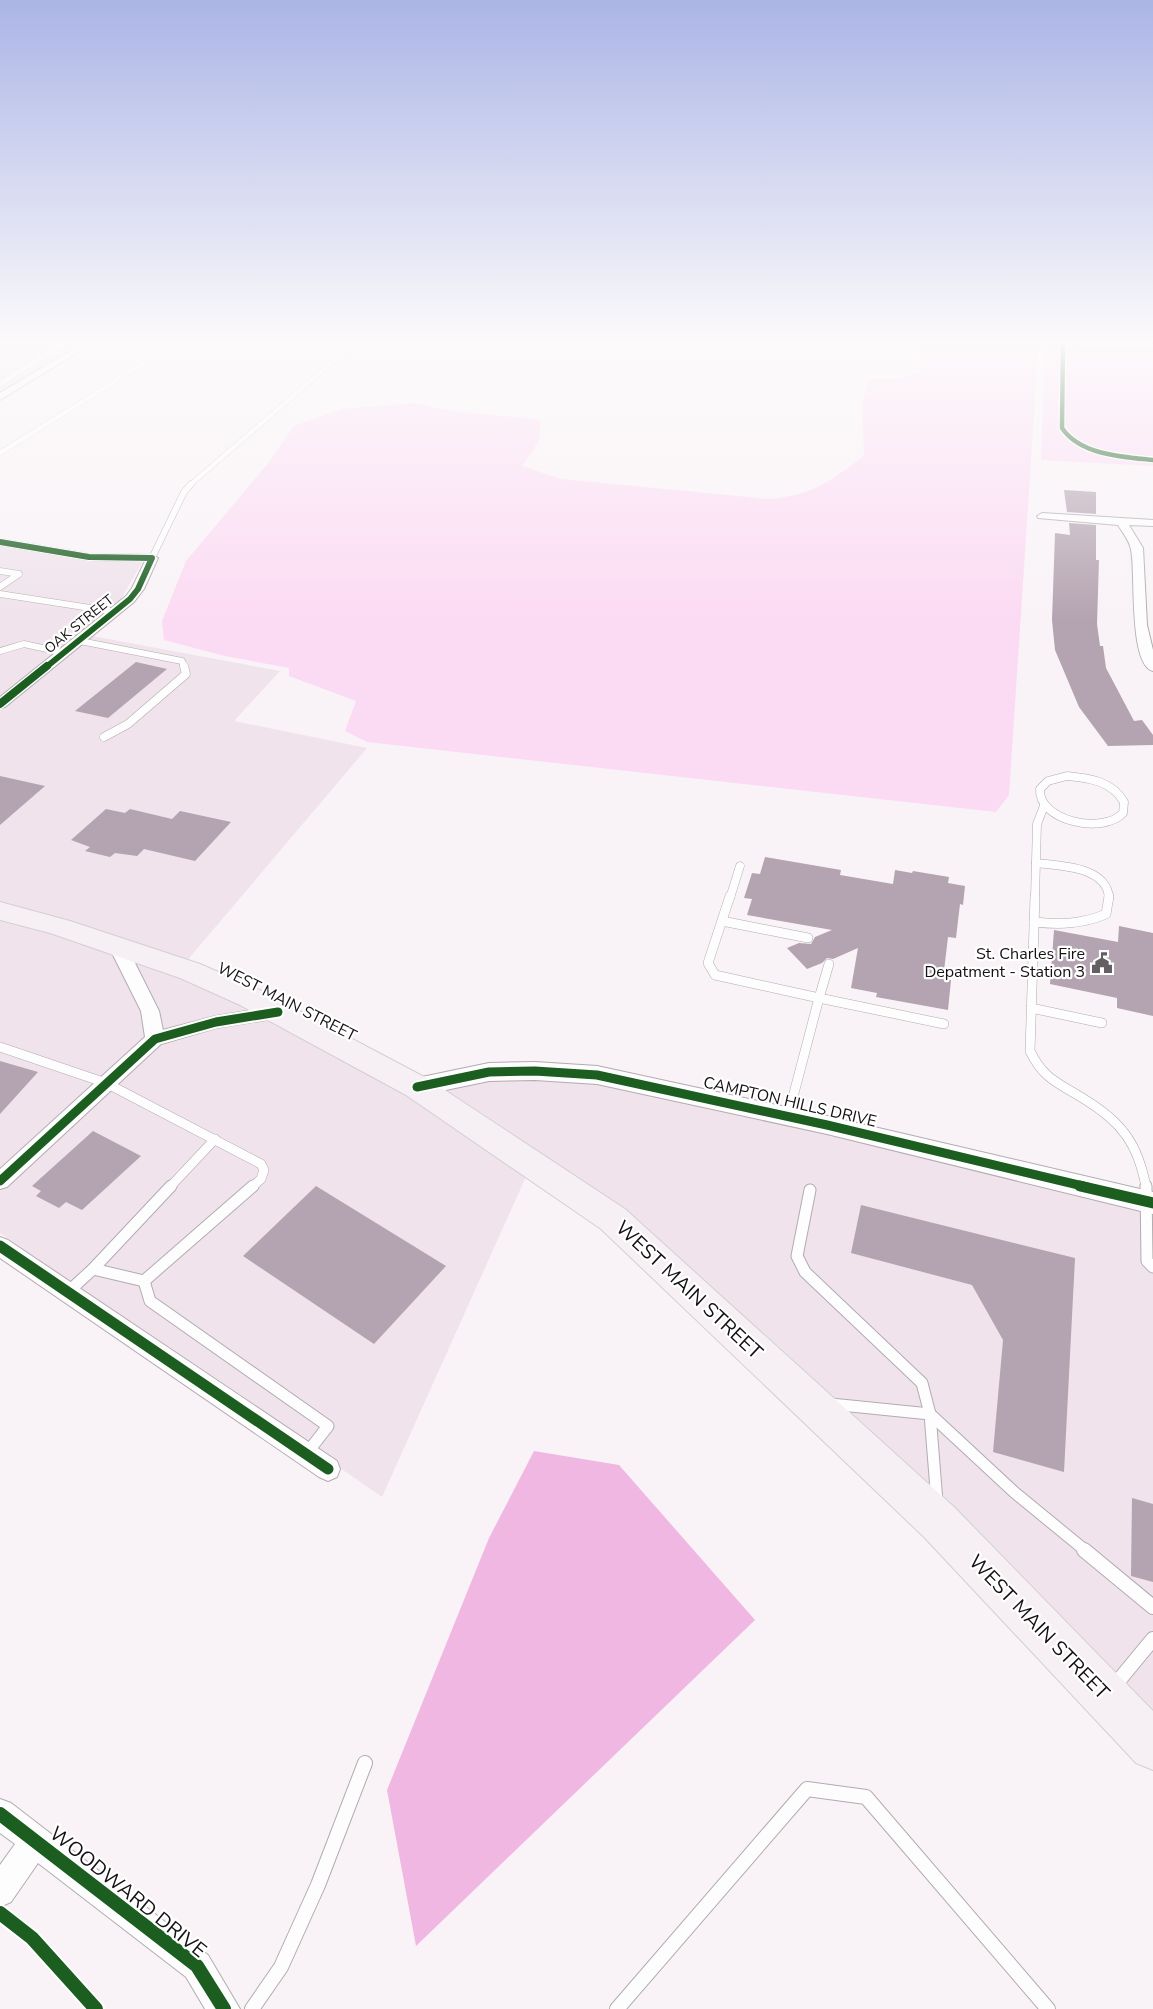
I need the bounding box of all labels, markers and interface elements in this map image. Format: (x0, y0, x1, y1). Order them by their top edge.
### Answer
street label: OAK STREET (40, 590, 118, 658)
place label: St. Charles Fire Depatment - Station 3 (924, 943, 1085, 983)
public building icon: St. Charles Fire Depatment - Station 3 (1090, 951, 1114, 975)
street label: WEST MAIN STREET (214, 957, 361, 1047)
street label: CAMPTON HILLS DRIVE (701, 1071, 879, 1133)
street label: WEST MAIN STREET (610, 1215, 768, 1365)
street label: WEST MAIN STREET (963, 1549, 1115, 1705)
street label: WOODWARD DRIVE (44, 1820, 212, 1964)

